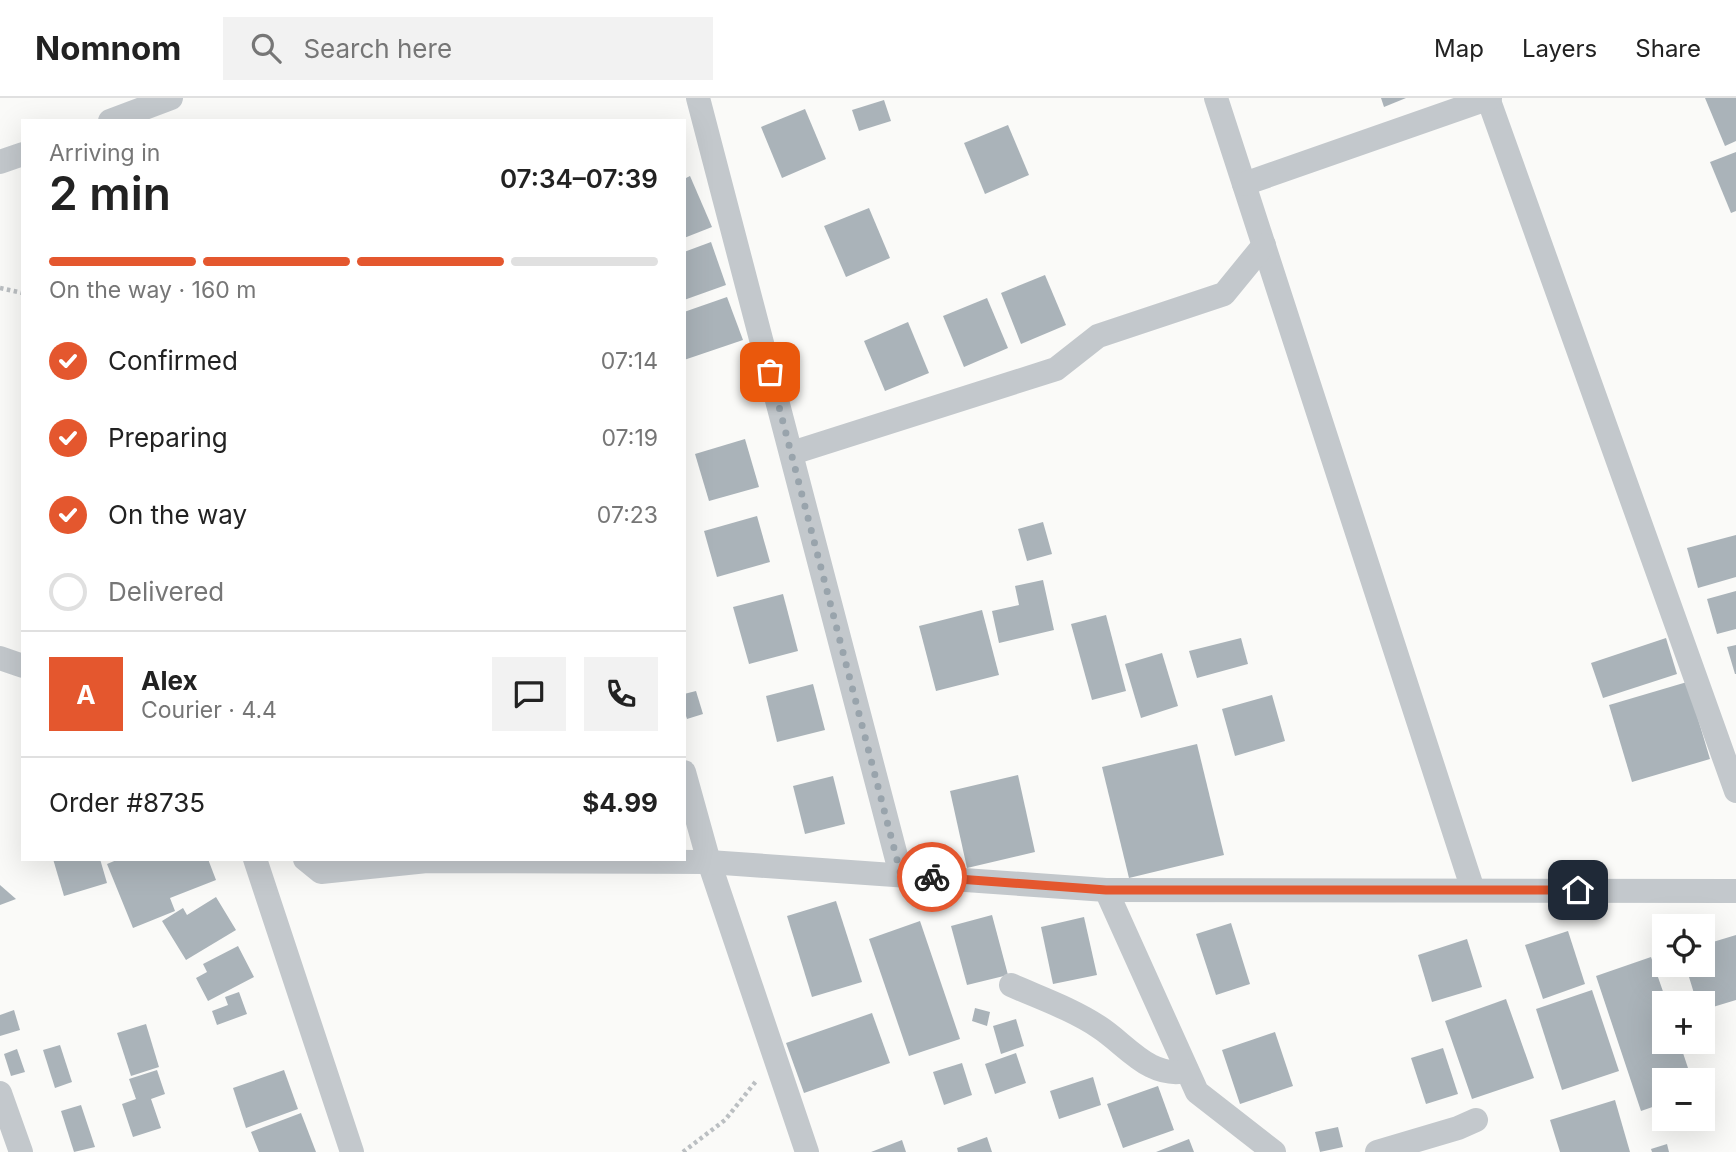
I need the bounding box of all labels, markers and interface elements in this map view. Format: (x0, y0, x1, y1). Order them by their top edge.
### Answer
search box (223, 17, 713, 80)
text: Nomnom (35, 28, 181, 68)
icon: search (247, 29, 285, 67)
text: Search here (303, 33, 452, 64)
text: Map (1434, 34, 1484, 63)
text: Layers (1522, 34, 1597, 63)
text: Share (1635, 34, 1701, 63)
text: Arriving in (49, 139, 160, 167)
text: 07:34–07:39 (500, 163, 658, 194)
text: 2 min (49, 165, 171, 221)
text: On the way · 160 m (49, 276, 256, 304)
icon: check (49, 342, 87, 380)
pin (740, 342, 800, 402)
text: Confirmed (108, 345, 238, 376)
text: 07:14 (601, 347, 658, 375)
icon: bag (751, 353, 789, 391)
icon: check (49, 419, 87, 457)
text: Preparing (108, 422, 228, 453)
text: 07:19 (601, 424, 658, 452)
icon: check (49, 496, 87, 534)
text: On the way (108, 499, 247, 530)
text: 07:23 (597, 501, 658, 529)
text: Delivered (108, 576, 224, 607)
button: chat (492, 657, 566, 731)
button: phone (584, 657, 658, 731)
text: Alex (141, 665, 198, 696)
text: A (76, 679, 96, 710)
text: Courier · 4.4 (141, 696, 277, 724)
text: Order #8735 (49, 787, 205, 818)
text: $4.99 (582, 787, 658, 818)
courier (897, 842, 967, 912)
icon: bike (913, 858, 951, 896)
pin (1548, 860, 1608, 920)
icon: home (1559, 871, 1597, 909)
map controls (1652, 914, 1715, 1131)
button: locate (1652, 914, 1715, 977)
button: + (1652, 991, 1715, 1054)
button: − (1652, 1068, 1715, 1131)

